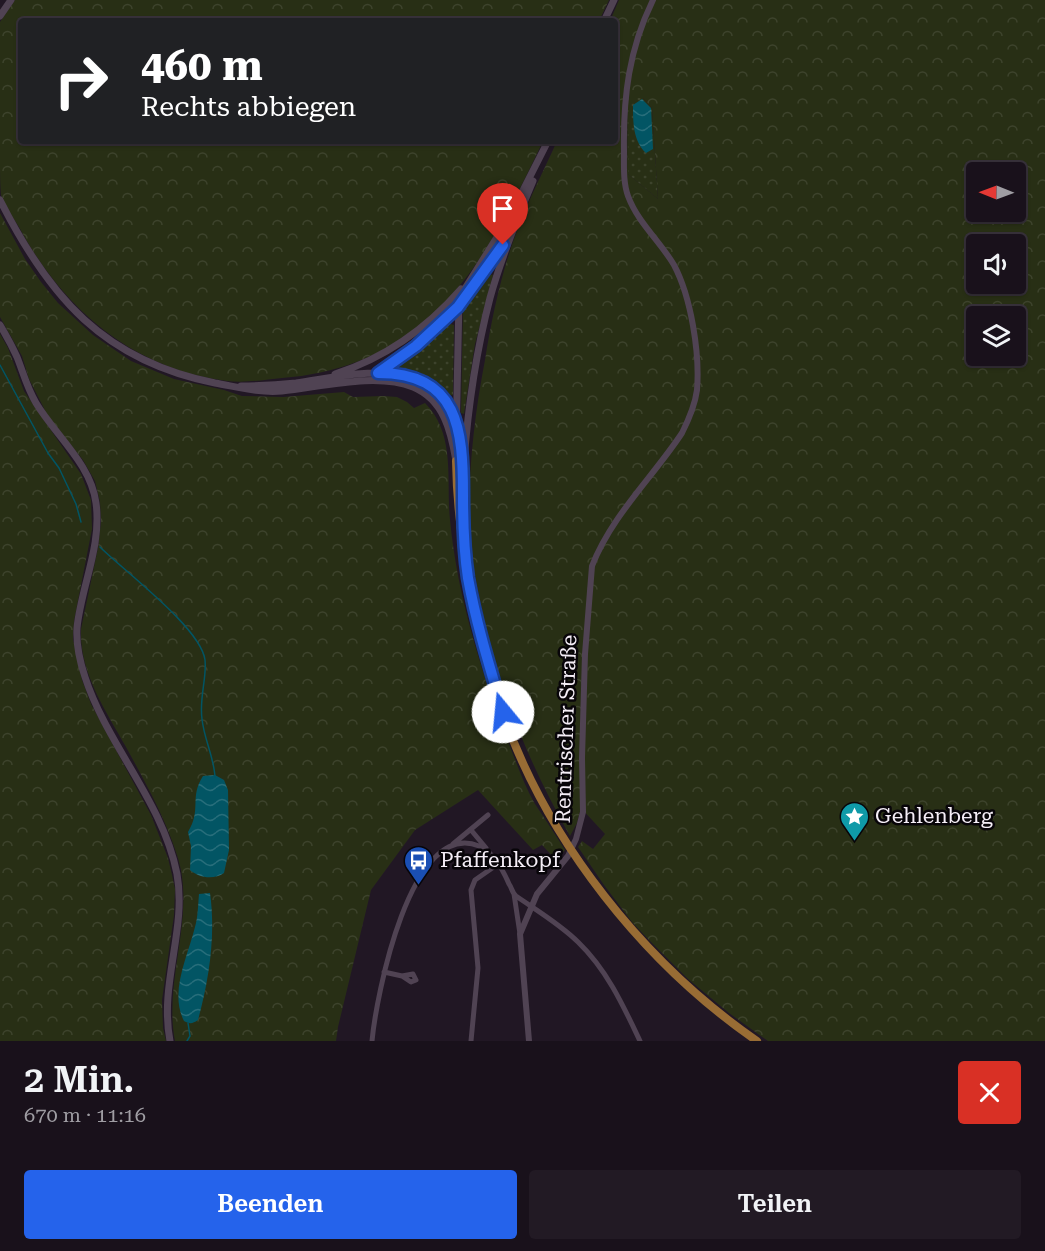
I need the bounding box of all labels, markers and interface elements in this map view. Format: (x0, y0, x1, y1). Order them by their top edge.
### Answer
text: 460 m (141, 41, 263, 90)
icon: right (42, 42, 120, 120)
text: Rechts abbiegen (141, 91, 356, 123)
north arrow (966, 162, 1026, 222)
map controls (966, 162, 1026, 366)
pin (477, 183, 528, 245)
icon: arrive (486, 192, 519, 225)
button: sound (966, 234, 1026, 294)
button: layers (966, 306, 1026, 366)
street label: Rentrischer Straße (551, 634, 581, 824)
position arrow (471, 680, 535, 744)
place icon: Gehlenberg (838, 800, 870, 842)
place label: Gehlenberg (875, 804, 993, 828)
bus stop icon: Pfaffenkopf (403, 844, 435, 886)
place label: Pfaffenkopf (440, 848, 561, 872)
text: 2 Min. (24, 1059, 134, 1101)
button: close (958, 1061, 1021, 1124)
text: 670 m · 11:16 (24, 1103, 146, 1127)
button: Beenden (24, 1170, 517, 1239)
button: Teilen (529, 1170, 1021, 1239)

